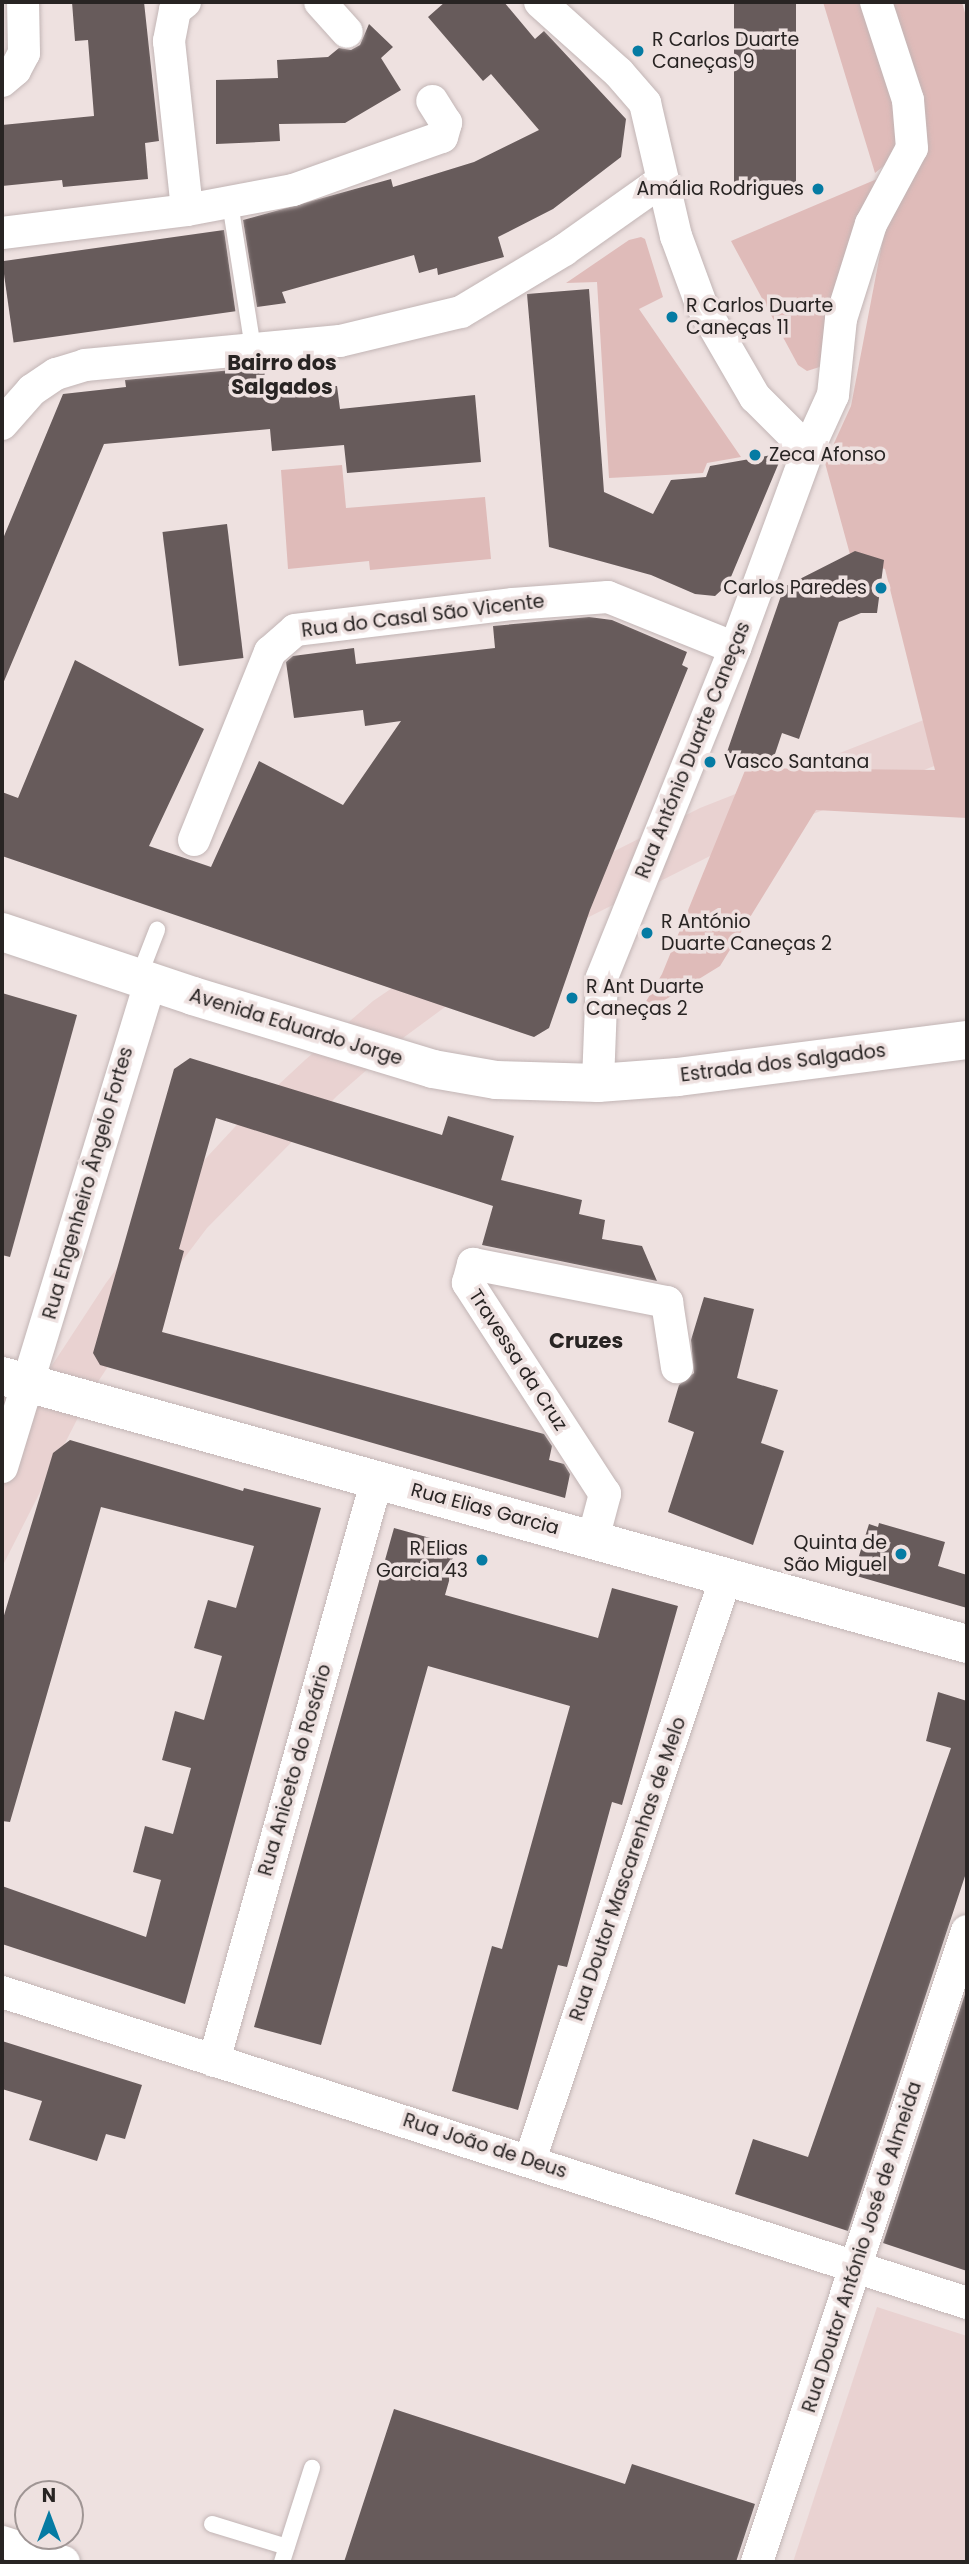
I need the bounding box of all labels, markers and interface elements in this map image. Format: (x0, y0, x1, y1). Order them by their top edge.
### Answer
place label: R Carlos Duarte Caneças 9 (652, 29, 799, 73)
marker: R Carlos Duarte Caneças 9 (630, 43, 646, 59)
place label: Amália Rodrigues (636, 178, 804, 200)
marker: Amália Rodrigues (810, 181, 826, 197)
place label: R Carlos Duarte Caneças 11 (686, 295, 833, 339)
marker: R Carlos Duarte Caneças 11 (664, 309, 680, 325)
district label: Bairro dos Salgados (227, 350, 337, 400)
place label: Zeca Afonso (769, 444, 886, 466)
marker: Zeca Afonso (747, 447, 763, 463)
place label: Carlos Paredes (723, 577, 867, 599)
marker: Carlos Paredes (873, 580, 889, 596)
street label: Rua do Casal São Vicente (300, 590, 546, 642)
street label: Rua António Duarte Caneças (631, 618, 755, 882)
place label: Vasco Santana (724, 751, 869, 773)
marker: Vasco Santana (702, 754, 718, 770)
place label: R António Duarte Caneças 2 (661, 911, 832, 955)
marker: R António Duarte Caneças 2 (639, 925, 655, 941)
place label: R Ant Duarte Caneças 2 (586, 976, 704, 1020)
street label: Avenida Eduardo Jorge (187, 984, 405, 1070)
marker: R Ant Duarte Caneças 2 (564, 990, 580, 1006)
street label: Estrada dos Salgados (679, 1039, 887, 1087)
street label: Rua Engenheiro Ângelo Fortes (38, 1044, 138, 1322)
street label: Travessa da Cruz (464, 1285, 572, 1435)
district label: Cruzes (549, 1328, 623, 1354)
street label: Rua Elias Garcia (408, 1478, 562, 1540)
place label: Quinta de São Miguel (783, 1532, 887, 1576)
place label: R Elias Garcia 43 (376, 1538, 468, 1582)
marker: Quinta de São Miguel (893, 1546, 909, 1562)
marker: R Elias Garcia 43 (474, 1552, 490, 1568)
street label: Rua Aniceto do Rosário (254, 1662, 336, 1878)
street label: Rua Doutor Mascarenhas de Melo (565, 1714, 691, 2024)
street label: Rua Doutor António José de Almeida (798, 2079, 926, 2415)
street label: Rua João de Deus (400, 2109, 570, 2183)
north arrow (14, 2480, 84, 2550)
text: N (42, 2482, 56, 2509)

